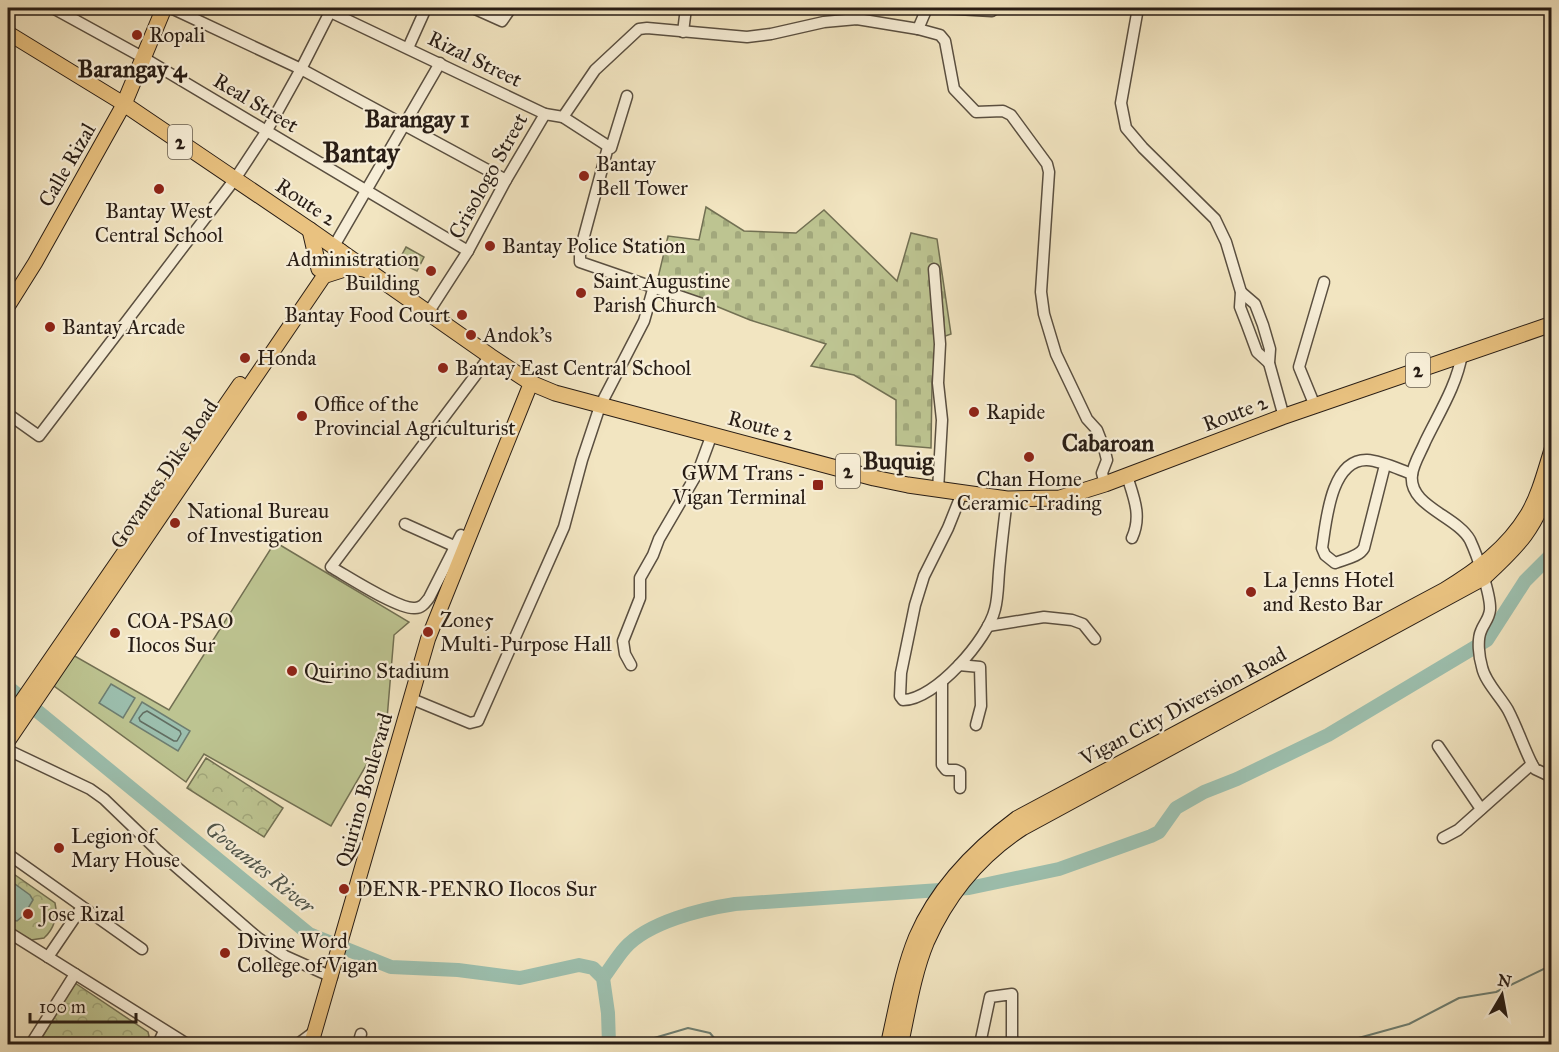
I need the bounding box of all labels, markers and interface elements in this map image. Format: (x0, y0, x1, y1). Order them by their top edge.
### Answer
place label: Ropali (149, 22, 205, 48)
street label: Rizal Street (424, 25, 527, 93)
marker: Ropali (130, 28, 144, 42)
district label: Barangay 4 (78, 54, 188, 84)
street label: Real Street (209, 67, 304, 139)
district label: Barangay 1 (364, 104, 470, 134)
street label: Crisologo Street (443, 108, 534, 243)
street label: Calle Rizal (33, 118, 102, 212)
road number: 2 (168, 125, 192, 159)
district label: Bantay (322, 136, 401, 170)
place label: Bantay Bell Tower (596, 151, 688, 201)
marker: Bantay Bell Tower (577, 169, 591, 183)
street label: Route 2 (271, 172, 342, 232)
marker: Bantay West Central School (152, 182, 166, 196)
place label: Bantay West Central School (95, 198, 223, 248)
place label: Bantay Police Station (502, 233, 686, 259)
marker: Bantay Police Station (483, 239, 497, 253)
place label: Administration Building (286, 246, 419, 296)
marker: Administration Building (424, 264, 438, 278)
place label: Saint Augustine Parish Church (593, 268, 730, 318)
marker: Saint Augustine Parish Church (574, 286, 588, 300)
place label: Bantay Food Court (284, 302, 451, 328)
marker: Bantay Food Court (455, 308, 469, 322)
place label: Bantay Arcade (62, 314, 186, 340)
marker: Bantay Arcade (43, 320, 57, 334)
place label: Andok's (482, 322, 552, 348)
marker: Andok's (464, 328, 478, 342)
place label: Honda (257, 345, 317, 371)
marker: Honda (238, 351, 252, 365)
road number: 2 (1406, 353, 1430, 387)
place label: Bantay East Central School (455, 355, 692, 381)
marker: Bantay East Central School (436, 361, 450, 375)
street label: Route 2 (1199, 389, 1272, 437)
place label: Office of the Provincial Agriculturist (314, 391, 516, 441)
street label: Govantes Dike Road (104, 394, 224, 554)
place label: Rapide (986, 399, 1045, 425)
street label: Route 2 (725, 405, 798, 447)
marker: Rapide (967, 405, 981, 419)
marker: Office of the Provincial Agriculturist (295, 409, 309, 423)
district label: Cabaroan (1062, 428, 1154, 458)
district label: Buquig (863, 446, 934, 476)
marker: Chan Home Ceramic Trading (1022, 450, 1036, 464)
road number: 2 (836, 454, 860, 488)
place label: GWM Trans - Vigan Terminal (671, 460, 806, 510)
place label: Chan Home Ceramic Trading (957, 466, 1102, 516)
marker: GWM Trans - Vigan Terminal (811, 478, 825, 492)
place label: National Bureau of Investigation (187, 498, 329, 548)
marker: National Bureau of Investigation (168, 516, 182, 530)
place label: La Jenns Hotel and Resto Bar (1263, 567, 1394, 617)
marker: La Jenns Hotel and Resto Bar (1244, 585, 1258, 599)
place label: Zone5 Multi-Purpose Hall (440, 607, 612, 657)
place label: COA-PSAO Ilocos Sur (127, 608, 234, 658)
marker: Zone5 Multi-Purpose Hall (421, 625, 435, 639)
marker: COA-PSAO Ilocos Sur (108, 626, 122, 640)
street label: Vigan City Diversion Road (1074, 640, 1291, 772)
place label: Quirino Stadium (304, 658, 450, 684)
marker: Quirino Stadium (285, 664, 299, 678)
street label: Quirino Boulevard (330, 709, 399, 870)
water label: Govantes River (200, 815, 322, 921)
place label: Legion of Mary House (71, 823, 180, 873)
marker: Legion of Mary House (52, 841, 66, 855)
place label: DENR-PENRO Ilocos Sur (356, 876, 597, 902)
marker: DENR-PENRO Ilocos Sur (337, 882, 351, 896)
place label: Jose Rizal (38, 901, 125, 927)
marker: Jose Rizal (21, 907, 35, 921)
place label: Divine Word College of Vigan (237, 928, 378, 978)
marker: Divine Word College of Vigan (218, 946, 232, 960)
north arrow (1472, 965, 1532, 1025)
text: N (1496, 970, 1513, 991)
scale bar (30, 986, 136, 1024)
text: 100 m (39, 996, 86, 1018)

